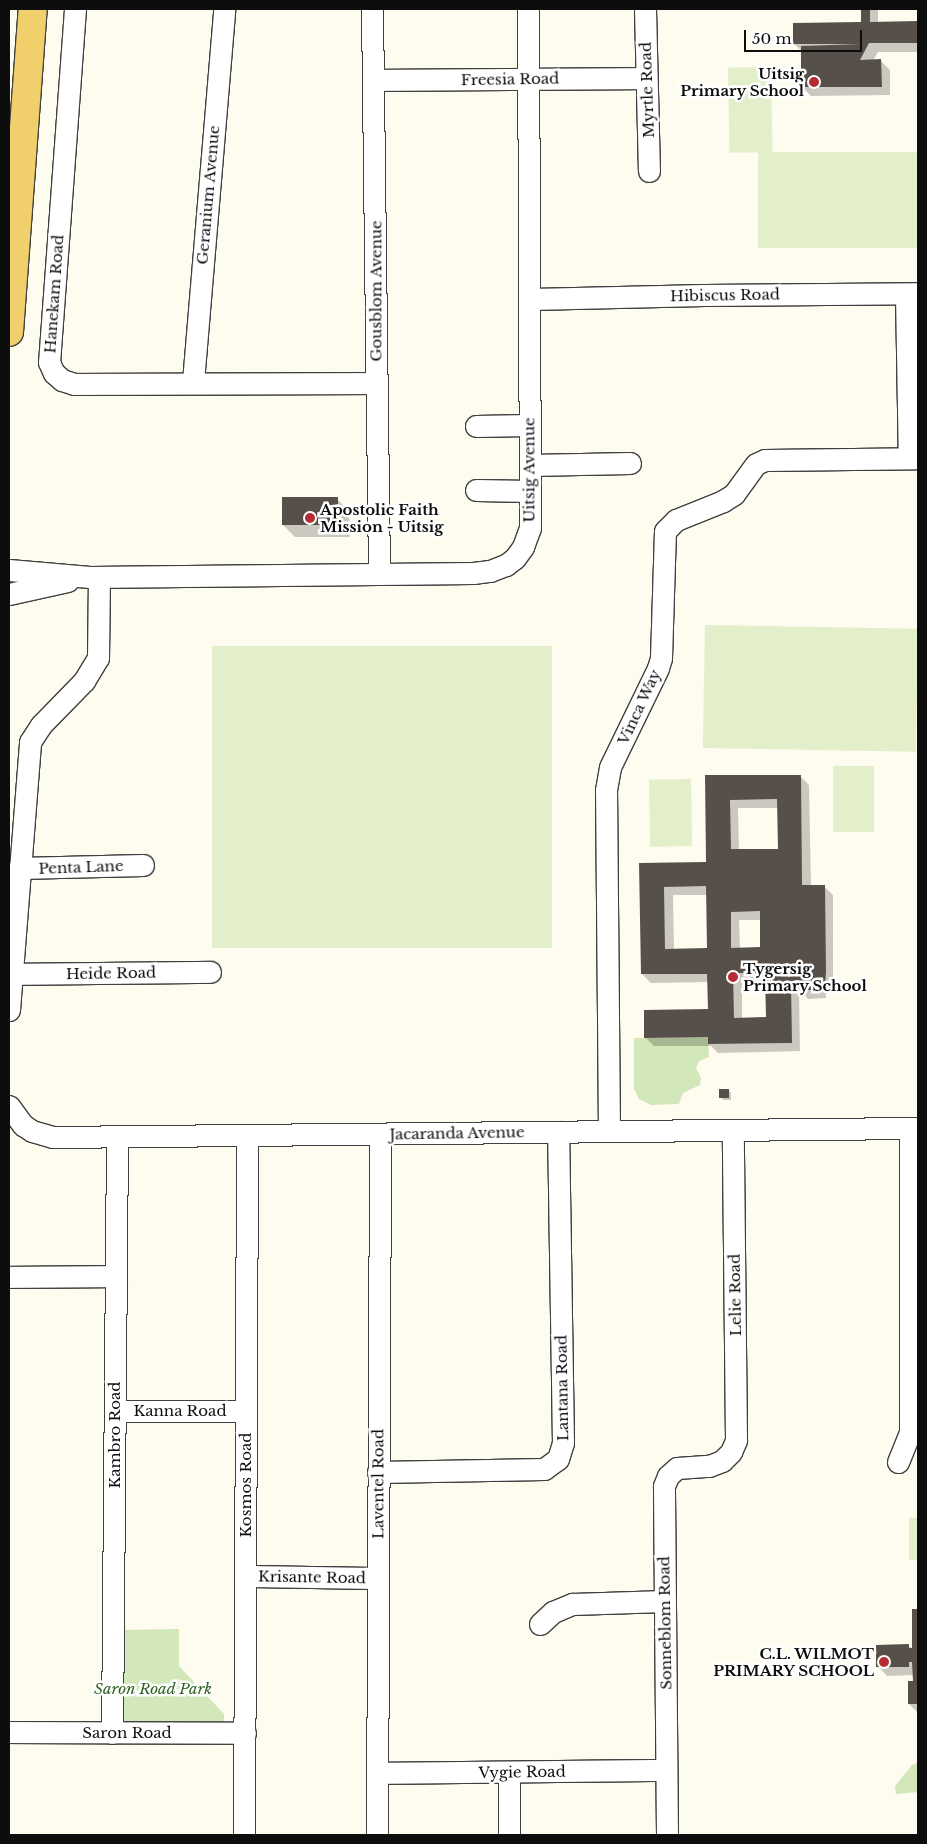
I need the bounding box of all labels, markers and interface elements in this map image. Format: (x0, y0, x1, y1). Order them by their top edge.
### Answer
scale bar (747, 20, 864, 52)
text: 50 m (752, 29, 792, 48)
street label: Myrtle Road (636, 42, 658, 138)
place label: Uitsig Primary School (680, 64, 804, 99)
street label: Freesia Road (461, 69, 559, 89)
marker: Uitsig Primary School (808, 76, 820, 88)
street label: Geranium Avenue (193, 124, 223, 266)
street label: Gousblom Avenue (367, 220, 385, 362)
street label: Hanekam Road (41, 234, 67, 354)
street label: Hibiscus Road (670, 285, 780, 305)
street label: Uitsig Avenue (520, 417, 538, 523)
place label: Apostolic Faith Mission - Uitsig (320, 500, 443, 535)
marker: Apostolic Faith Mission - Uitsig (304, 512, 316, 524)
street label: Vinca Way (614, 666, 664, 748)
street label: Penta Lane (38, 857, 124, 877)
place label: Tygersig Primary School (743, 959, 867, 994)
street label: Heide Road (66, 963, 156, 983)
marker: Tygersig Primary School (727, 971, 739, 983)
street label: Jacaranda Avenue (389, 1123, 525, 1143)
street label: Lelie Road (725, 1254, 745, 1336)
street label: Lantana Road (552, 1335, 572, 1441)
street label: Kambro Road (106, 1382, 124, 1488)
street label: Kanna Road (133, 1402, 227, 1420)
street label: Laventel Road (369, 1429, 387, 1539)
street label: Kosmos Road (237, 1433, 255, 1537)
street label: Sonneblom Road (655, 1556, 675, 1690)
street label: Krisante Road (258, 1567, 366, 1587)
place label: C.L. WILMOT PRIMARY SCHOOL (713, 1644, 874, 1679)
marker: C.L. WILMOT PRIMARY SCHOOL (878, 1656, 890, 1668)
park label: Saron Road Park (94, 1680, 212, 1698)
street label: Saron Road (82, 1724, 172, 1742)
street label: Vygie Road (478, 1762, 566, 1782)

